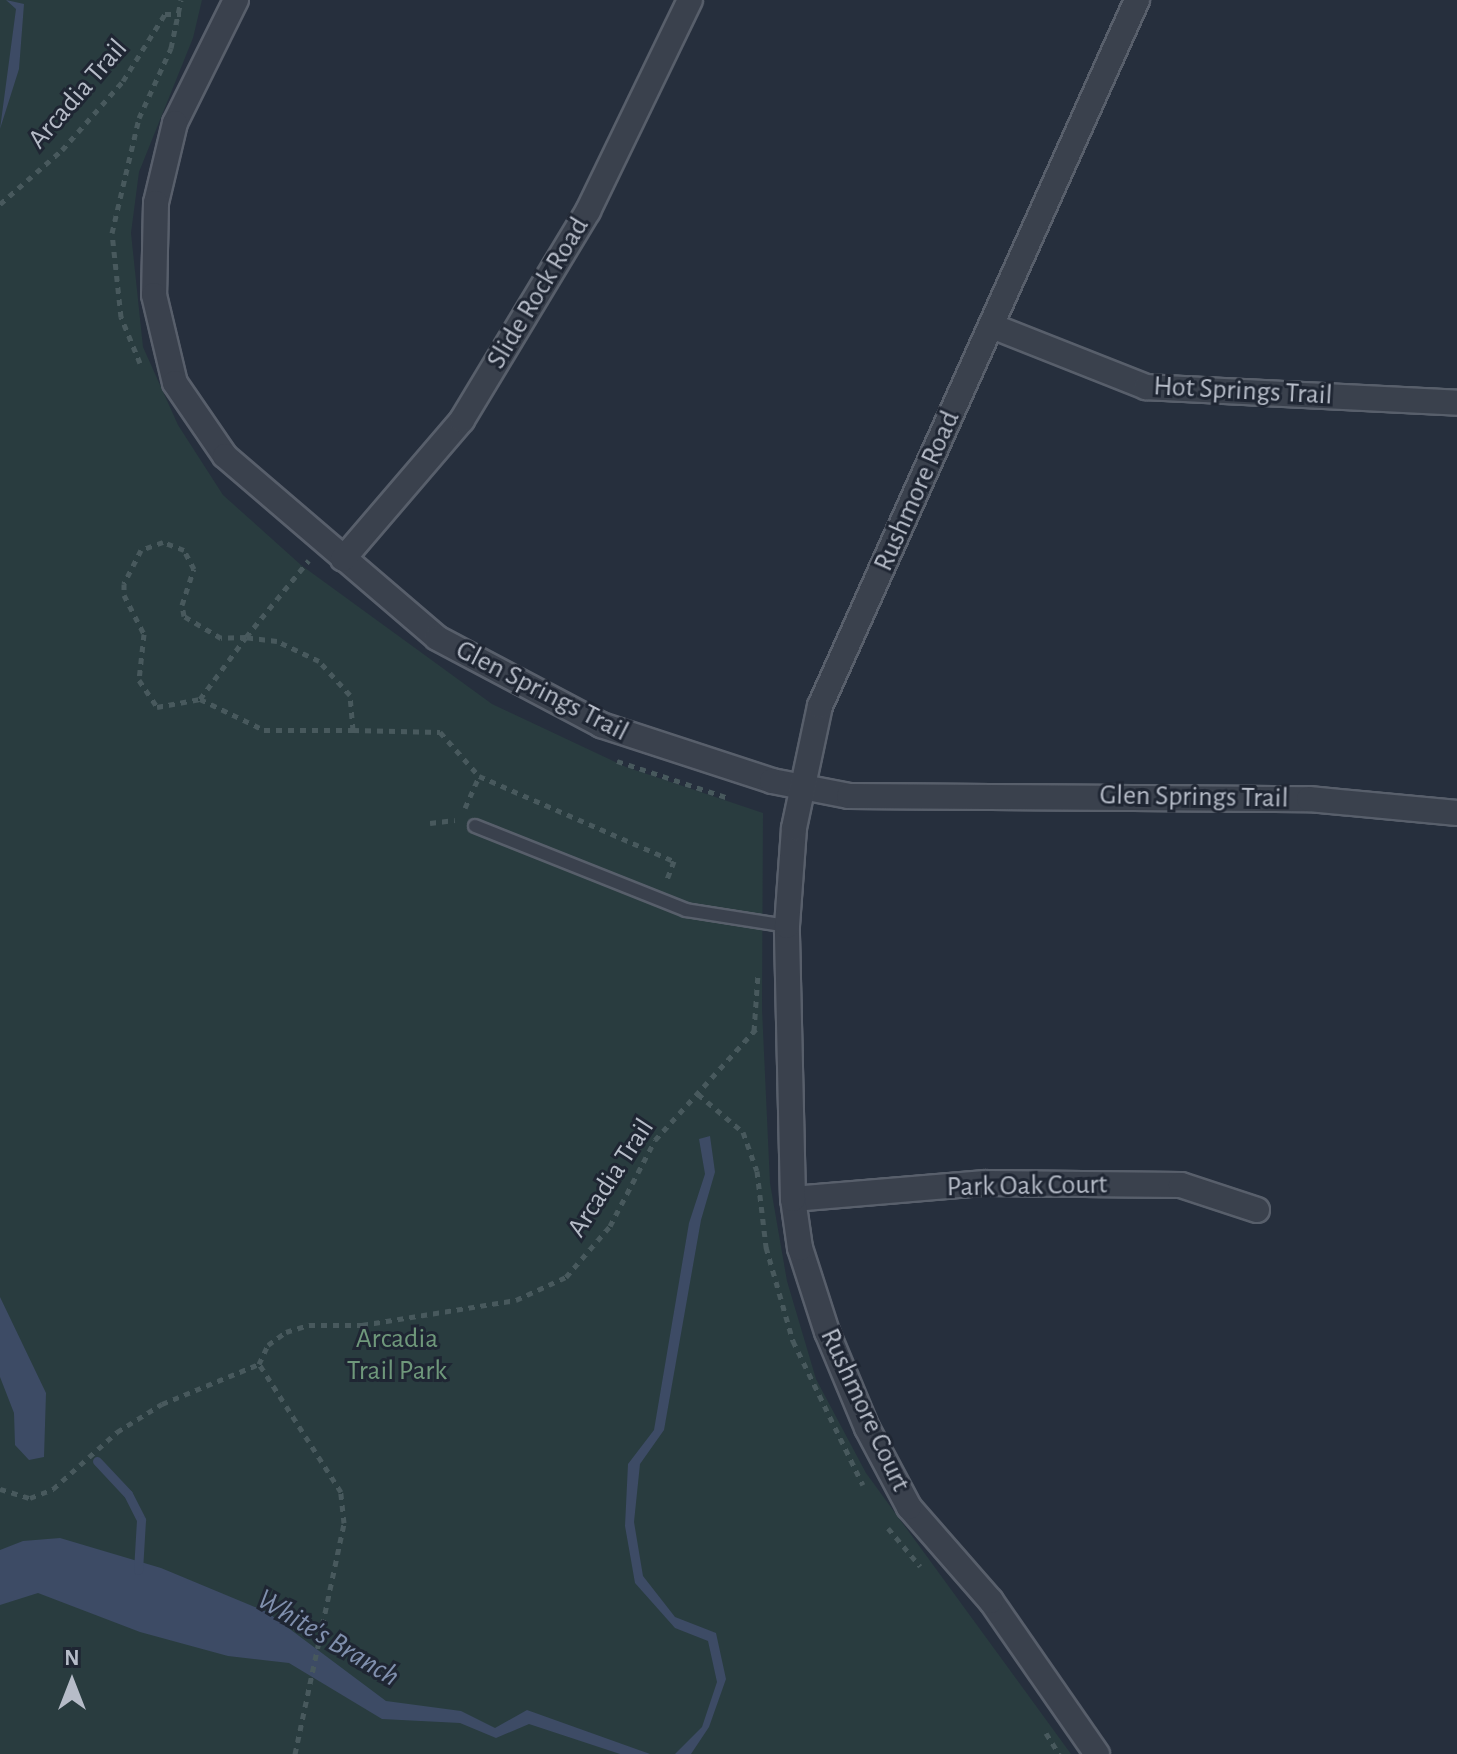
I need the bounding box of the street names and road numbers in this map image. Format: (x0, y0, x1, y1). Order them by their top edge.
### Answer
street label: Arcadia Trail (21, 32, 135, 156)
street label: Slide Rock Road (480, 211, 596, 375)
street label: Hot Springs Trail (1153, 370, 1333, 412)
street label: Rushmore Road (867, 406, 967, 576)
street label: Glen Springs Trail (450, 633, 634, 749)
street label: Glen Springs Trail (1099, 779, 1289, 815)
street label: Arcadia Trail (560, 1112, 662, 1244)
street label: Park Oak Court (946, 1168, 1108, 1204)
street label: Rushmore Court (813, 1323, 917, 1497)

